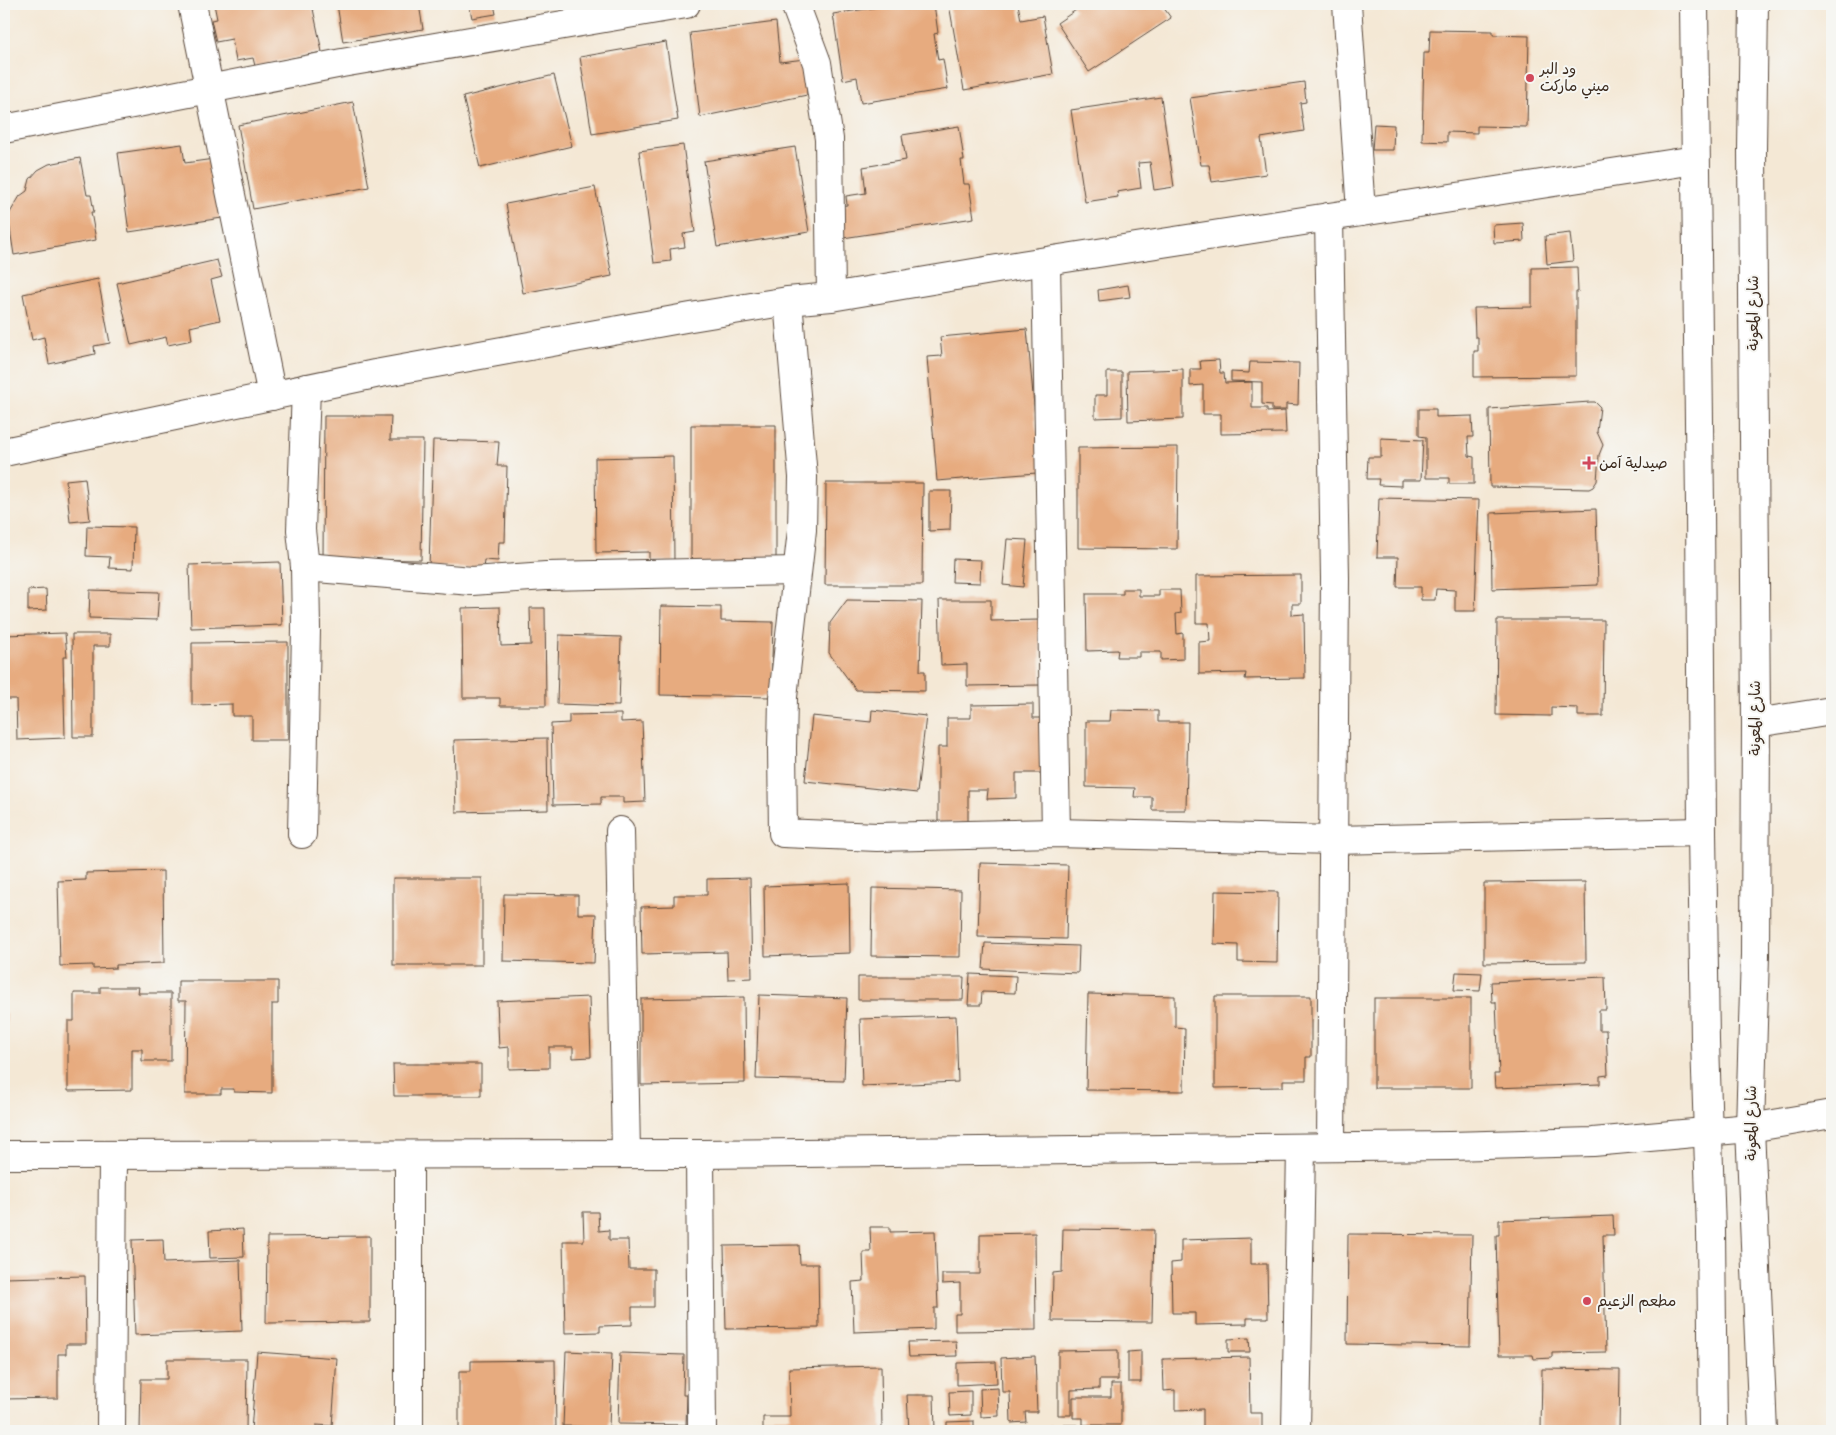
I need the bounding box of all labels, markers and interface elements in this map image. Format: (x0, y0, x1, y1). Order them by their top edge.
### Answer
place label: ود البر ميني ماركت (1538, 60, 1609, 99)
marker: ود البر ميني ماركت (1524, 72, 1536, 84)
street label: شارع المعونة (1744, 275, 1764, 351)
place label: صيدلية آمن (1599, 454, 1668, 474)
marker: صيدلية آمن (1583, 457, 1595, 469)
street label: شارع المعونة (1746, 680, 1766, 756)
street label: شارع المعونة (1742, 1085, 1762, 1161)
place label: مطعم الزعيم (1597, 1292, 1676, 1313)
marker: مطعم الزعيم (1581, 1295, 1593, 1307)

